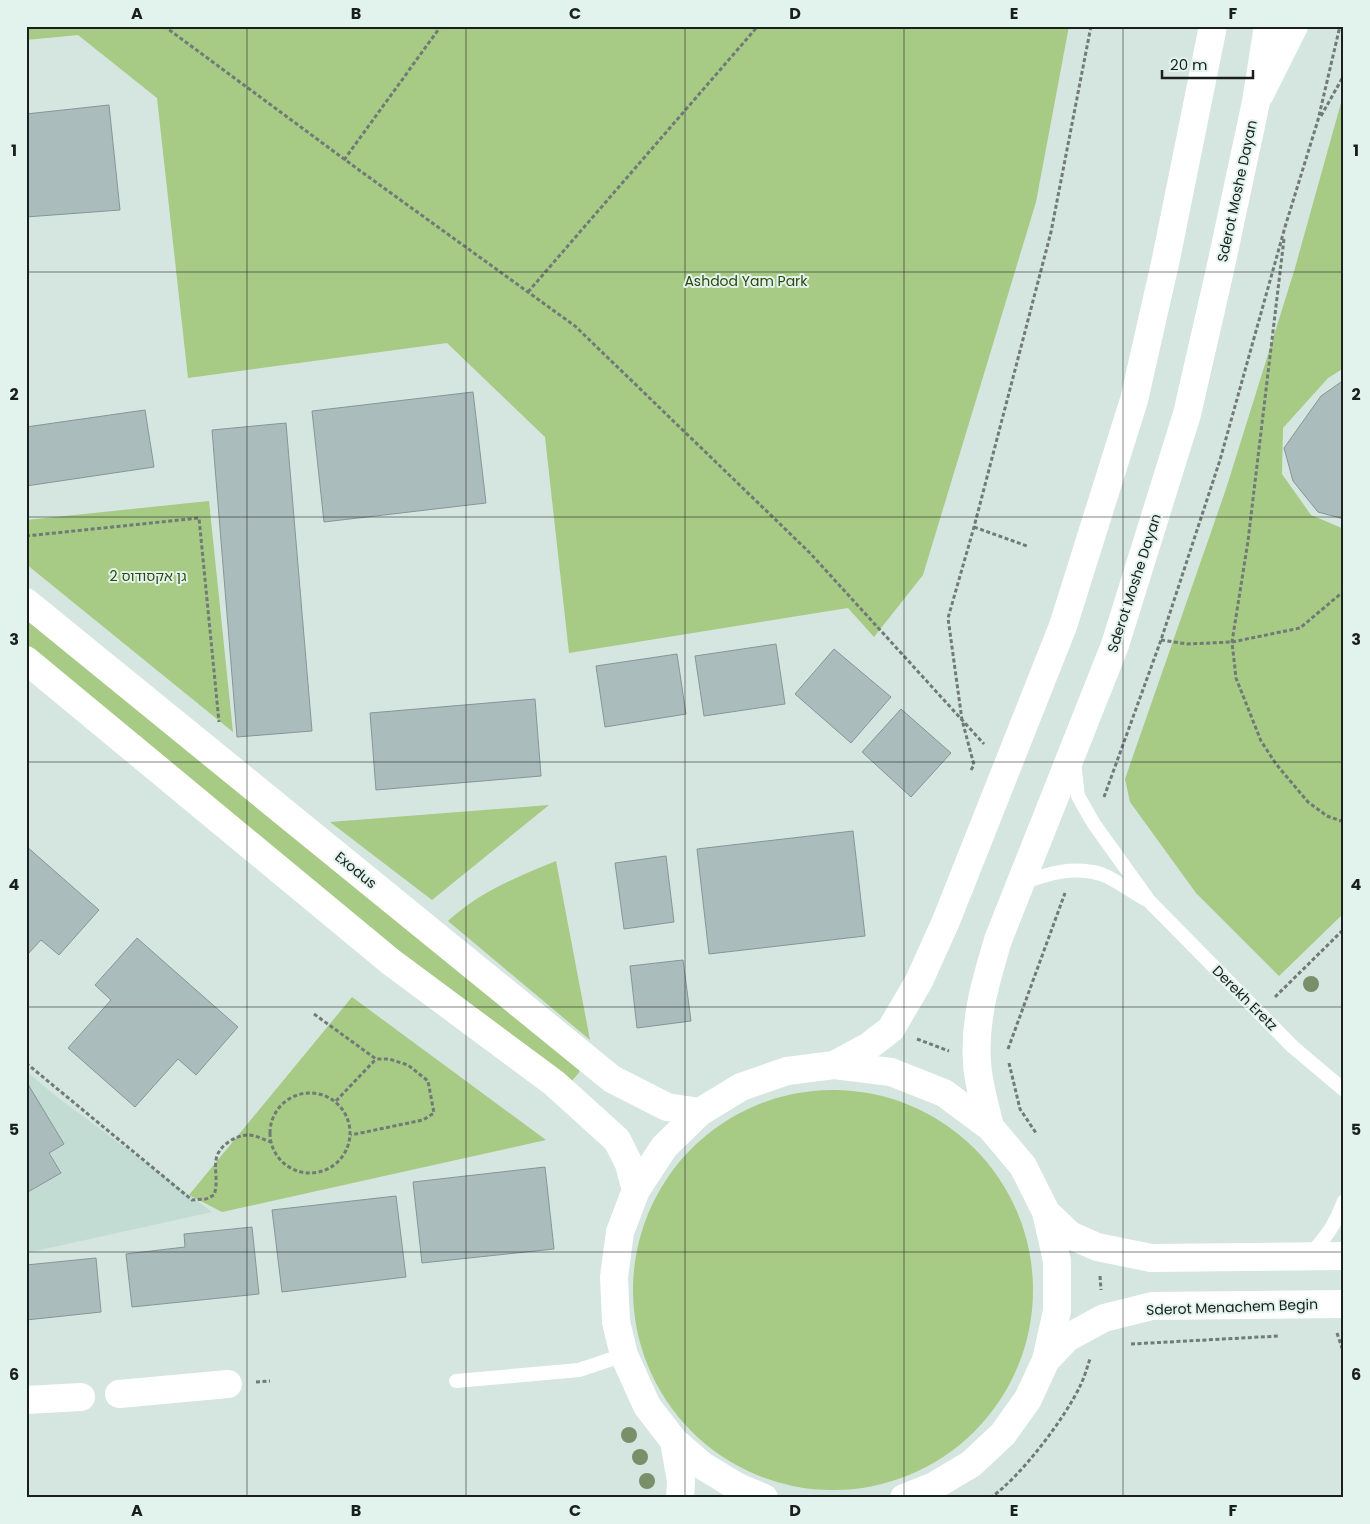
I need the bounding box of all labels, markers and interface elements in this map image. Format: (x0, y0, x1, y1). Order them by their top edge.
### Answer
text: A (131, 2, 143, 25)
text: B (351, 2, 361, 25)
text: C (569, 2, 581, 25)
text: D (789, 2, 801, 25)
text: E (1010, 2, 1018, 25)
text: F (1229, 2, 1238, 25)
scale bar (1162, 48, 1254, 80)
text: 20 m (1170, 54, 1208, 75)
street label: Sderot Moshe Dayan (1212, 118, 1262, 264)
text: 1 (11, 139, 17, 162)
text: 1 (1353, 139, 1359, 162)
park label: Ashdod Yam Park (684, 271, 808, 291)
text: 2 (9, 383, 19, 406)
text: 2 (1351, 383, 1361, 406)
street label: Sderot Moshe Dayan (1102, 511, 1166, 655)
park label: גן אקסודוס 2 (110, 566, 186, 586)
text: 3 (9, 628, 19, 651)
text: 3 (1351, 628, 1361, 651)
street label: Exodus (331, 847, 381, 893)
text: 4 (9, 873, 20, 896)
text: 4 (1351, 873, 1362, 896)
street label: Derekh Eretz (1208, 961, 1282, 1035)
text: 5 (9, 1118, 19, 1141)
text: 5 (1351, 1118, 1361, 1141)
street label: Sderot Menachem Begin (1146, 1294, 1318, 1320)
text: 6 (9, 1363, 19, 1386)
text: 6 (1351, 1363, 1361, 1386)
text: A (131, 1499, 143, 1522)
text: B (351, 1499, 361, 1522)
text: C (569, 1499, 581, 1522)
text: D (789, 1499, 801, 1522)
text: E (1010, 1499, 1018, 1522)
text: F (1229, 1499, 1238, 1522)

